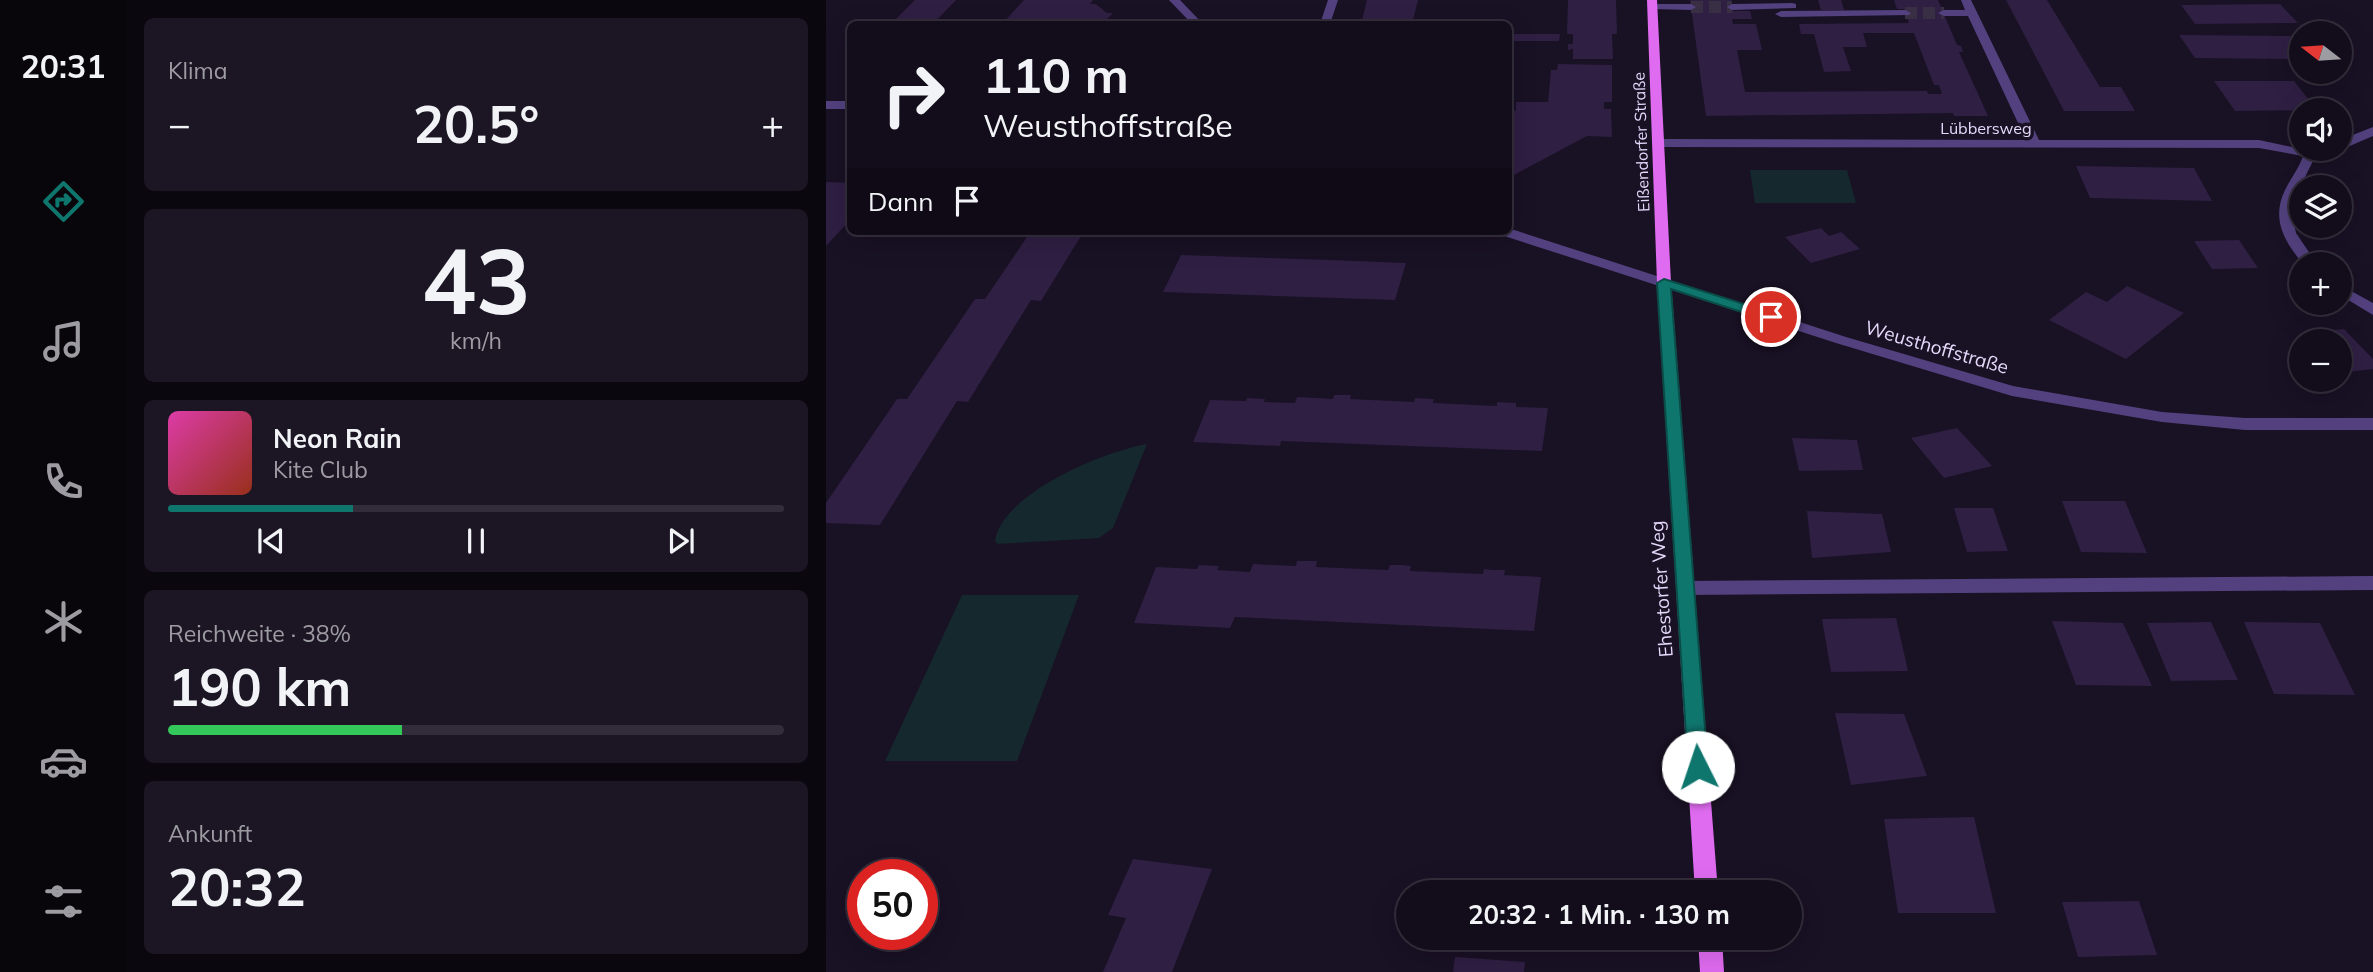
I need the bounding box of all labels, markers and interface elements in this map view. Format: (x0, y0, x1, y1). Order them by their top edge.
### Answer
north arrow (2289, 21, 2352, 84)
map controls (2289, 21, 2352, 392)
text: 110 m (983, 44, 1129, 105)
text: 20:31 (21, 46, 105, 86)
icon: right (868, 49, 959, 140)
text: Klima (168, 56, 228, 85)
street label: Eißendorfer Straße (1629, 72, 1653, 212)
text: 20.5° (413, 91, 539, 156)
button: sound (2289, 98, 2352, 161)
text: − (168, 100, 191, 148)
text: + (761, 100, 784, 148)
text: Weusthoffstraße (983, 105, 1233, 145)
street label: Lübbersweg (1940, 118, 2032, 138)
button: layers (2289, 175, 2352, 238)
icon: directions (39, 177, 88, 226)
icon: arrive (948, 182, 986, 220)
text: Dann (868, 185, 934, 218)
text: 43 (421, 223, 531, 337)
button: + (2289, 252, 2352, 315)
pin (1741, 287, 1801, 347)
icon: arrive (1752, 298, 1790, 336)
street label: Weusthoffstraße (1862, 315, 2012, 379)
icon: music (39, 317, 88, 366)
text: km/h (450, 326, 502, 355)
button: − (2289, 329, 2352, 392)
text: Neon Rain (273, 422, 402, 455)
text: Kite Club (273, 455, 368, 484)
icon: phone (39, 457, 88, 506)
street label: Ehestorfer Weg (1644, 520, 1678, 658)
icon: previous (252, 522, 290, 560)
icon: pause (457, 522, 495, 560)
icon: next (662, 522, 700, 560)
icon: climate (39, 597, 88, 646)
text: Reichweite · 38% (168, 619, 351, 648)
text: 190 km (168, 654, 351, 719)
position arrow (1661, 730, 1735, 804)
icon: car (39, 737, 88, 786)
text: Ankunft (168, 819, 252, 848)
text: 20:32 (168, 854, 306, 919)
speed limit sign: 50 (847, 859, 938, 950)
icon: filters (39, 877, 88, 926)
text: 20:32 · 1 Min. · 130 m (1468, 898, 1730, 931)

